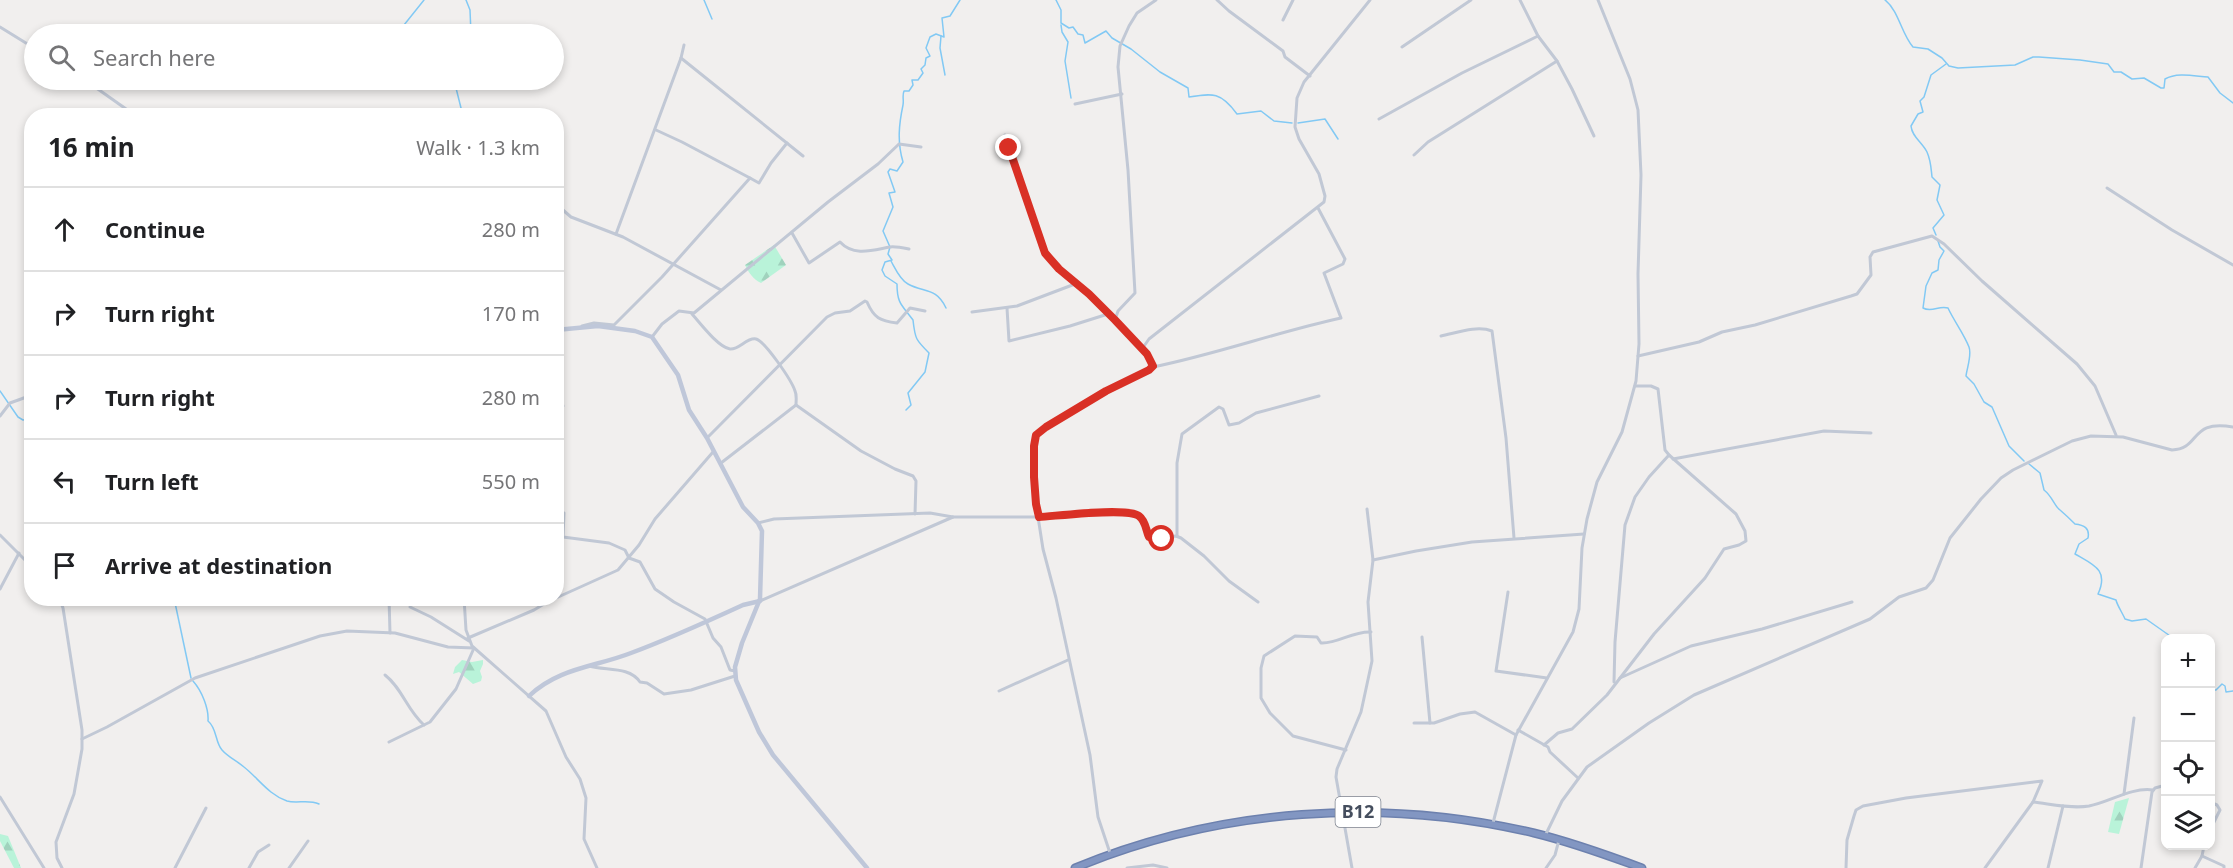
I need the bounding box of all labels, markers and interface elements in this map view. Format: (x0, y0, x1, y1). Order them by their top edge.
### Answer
search box (24, 24, 564, 90)
icon: search (45, 41, 78, 74)
text: Search here (93, 42, 215, 72)
text: 16 min (48, 129, 135, 165)
text: Walk · 1.3 km (416, 134, 540, 161)
route end (995, 134, 1021, 160)
icon: ahead (48, 213, 81, 246)
text: Continue (105, 214, 205, 244)
text: 280 m (482, 216, 540, 243)
icon: right (48, 297, 81, 330)
text: Turn right (105, 298, 215, 328)
text: 170 m (482, 300, 540, 327)
icon: right (48, 381, 81, 414)
text: Turn right (105, 382, 215, 412)
text: 280 m (482, 384, 540, 411)
icon: left (48, 465, 81, 498)
text: Turn left (105, 466, 199, 496)
text: 550 m (482, 468, 540, 495)
route start (1148, 525, 1174, 551)
icon: arrive (48, 549, 81, 582)
text: Arrive at destination (105, 550, 332, 580)
map controls (2161, 634, 2215, 850)
button: + (2161, 634, 2215, 688)
button: − (2161, 688, 2215, 742)
button: locate (2161, 742, 2215, 796)
button: layers (2161, 796, 2215, 850)
road number: B12 (1336, 797, 1380, 827)

